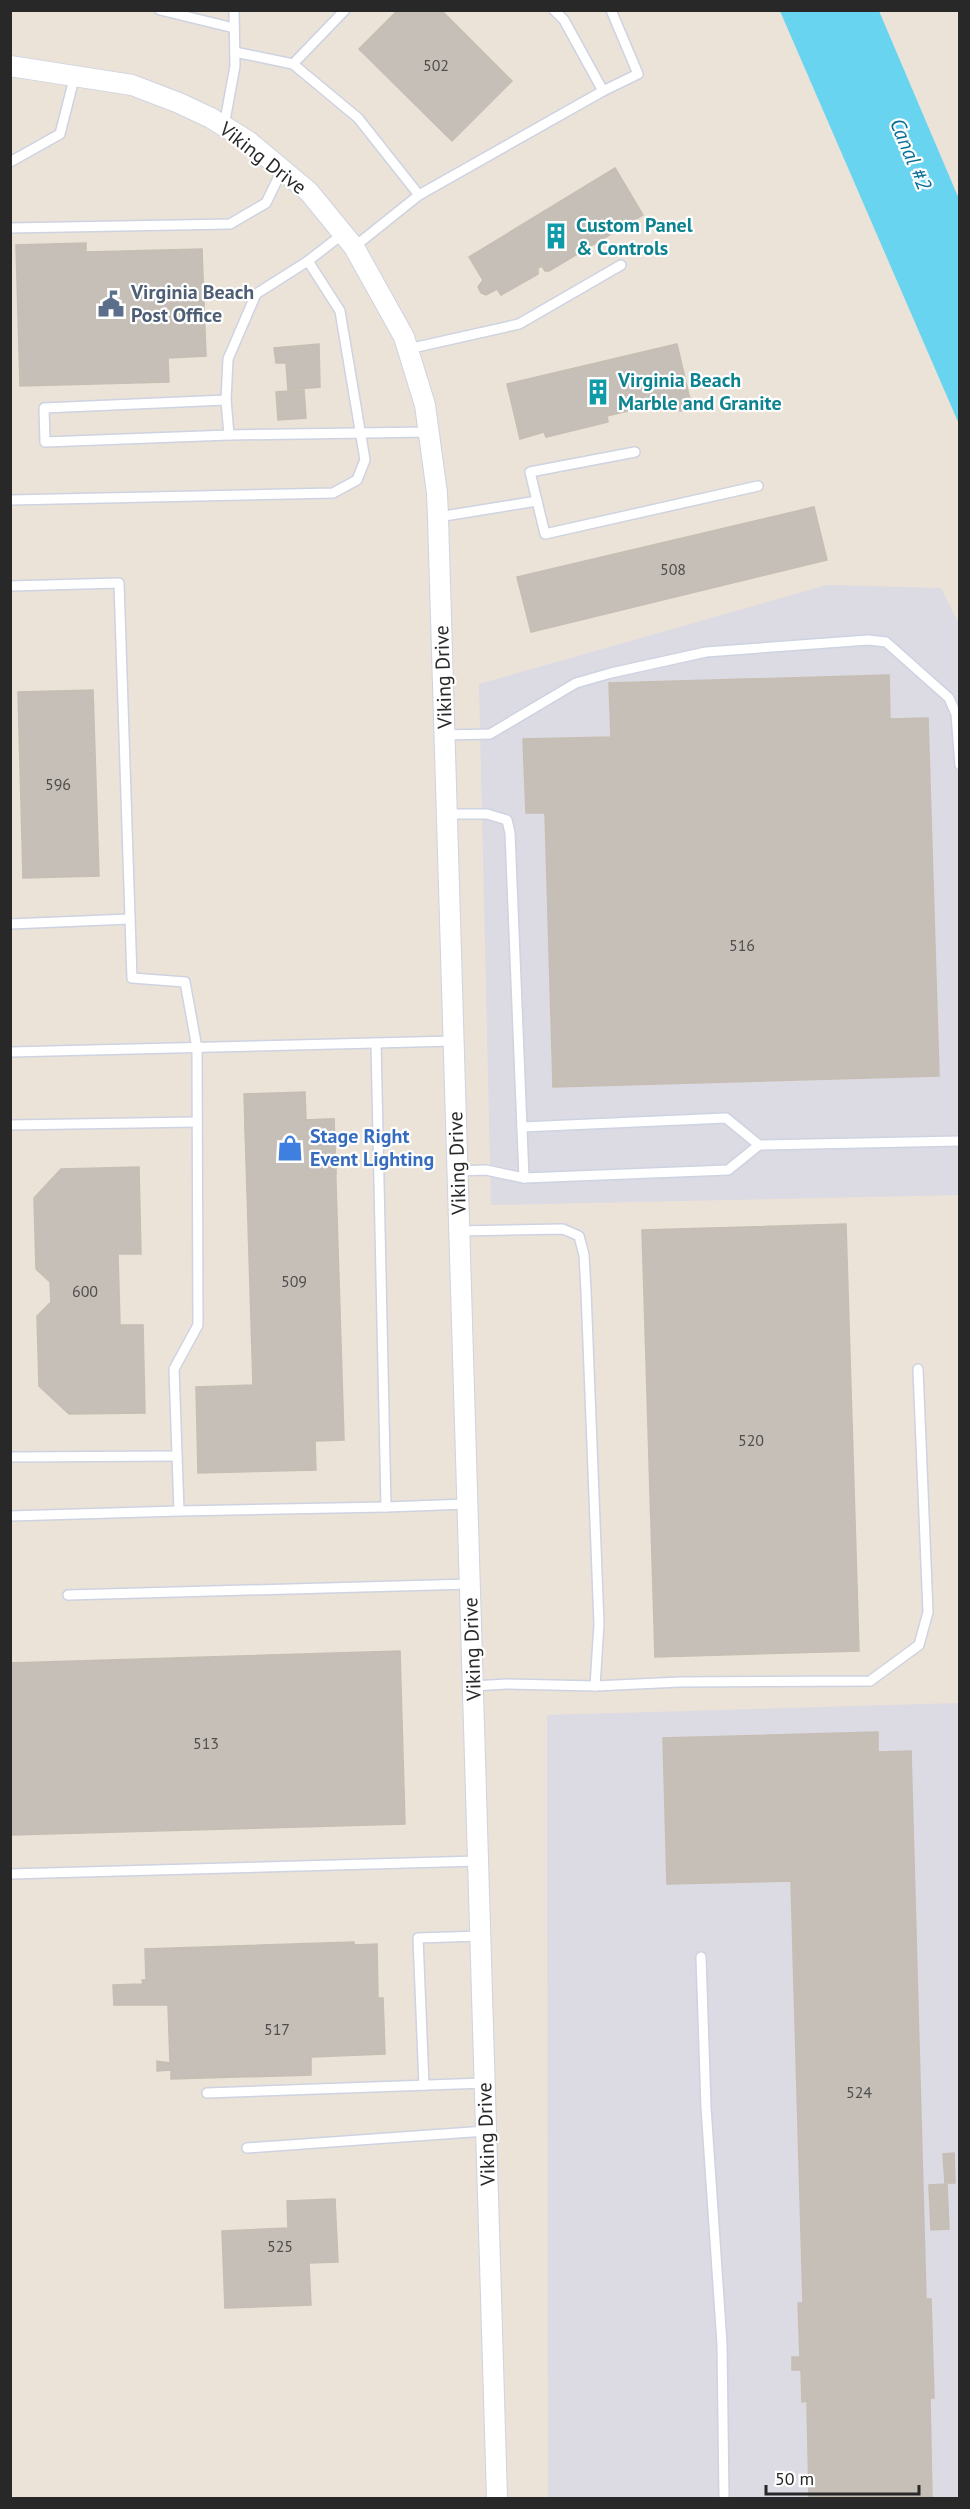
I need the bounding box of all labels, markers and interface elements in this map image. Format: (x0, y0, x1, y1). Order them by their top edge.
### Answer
house number: 502 (423, 55, 449, 75)
water label: Canal #2 (884, 114, 938, 194)
street label: Viking Drive (213, 115, 312, 200)
place label: Custom Panel & Controls (576, 212, 693, 261)
building icon: Custom Panel & Controls (541, 221, 571, 251)
place label: Virginia Beach Post Office (130, 279, 254, 328)
public building icon: Virginia Beach Post Office (96, 289, 126, 319)
place label: Virginia Beach Marble and Granite (617, 367, 782, 416)
building icon: Virginia Beach Marble and Granite (583, 377, 613, 407)
house number: 508 (660, 559, 686, 579)
street label: Viking Drive (428, 625, 458, 730)
house number: 596 (45, 774, 71, 794)
house number: 516 (729, 935, 755, 955)
street label: Viking Drive (442, 1111, 472, 1216)
place label: Stage Right Event Lighting (310, 1123, 434, 1172)
shop icon: Stage Right Event Lighting (275, 1133, 305, 1163)
house number: 509 (281, 1271, 307, 1291)
house number: 600 (72, 1281, 98, 1301)
house number: 520 (738, 1430, 764, 1450)
street label: Viking Drive (457, 1597, 487, 1702)
house number: 513 (193, 1733, 219, 1753)
house number: 517 (264, 2019, 290, 2039)
street label: Viking Drive (471, 2082, 501, 2187)
house number: 524 (846, 2082, 872, 2102)
house number: 525 (267, 2236, 293, 2256)
scale bar (766, 2458, 919, 2496)
text: 50 m (775, 2467, 814, 2490)

